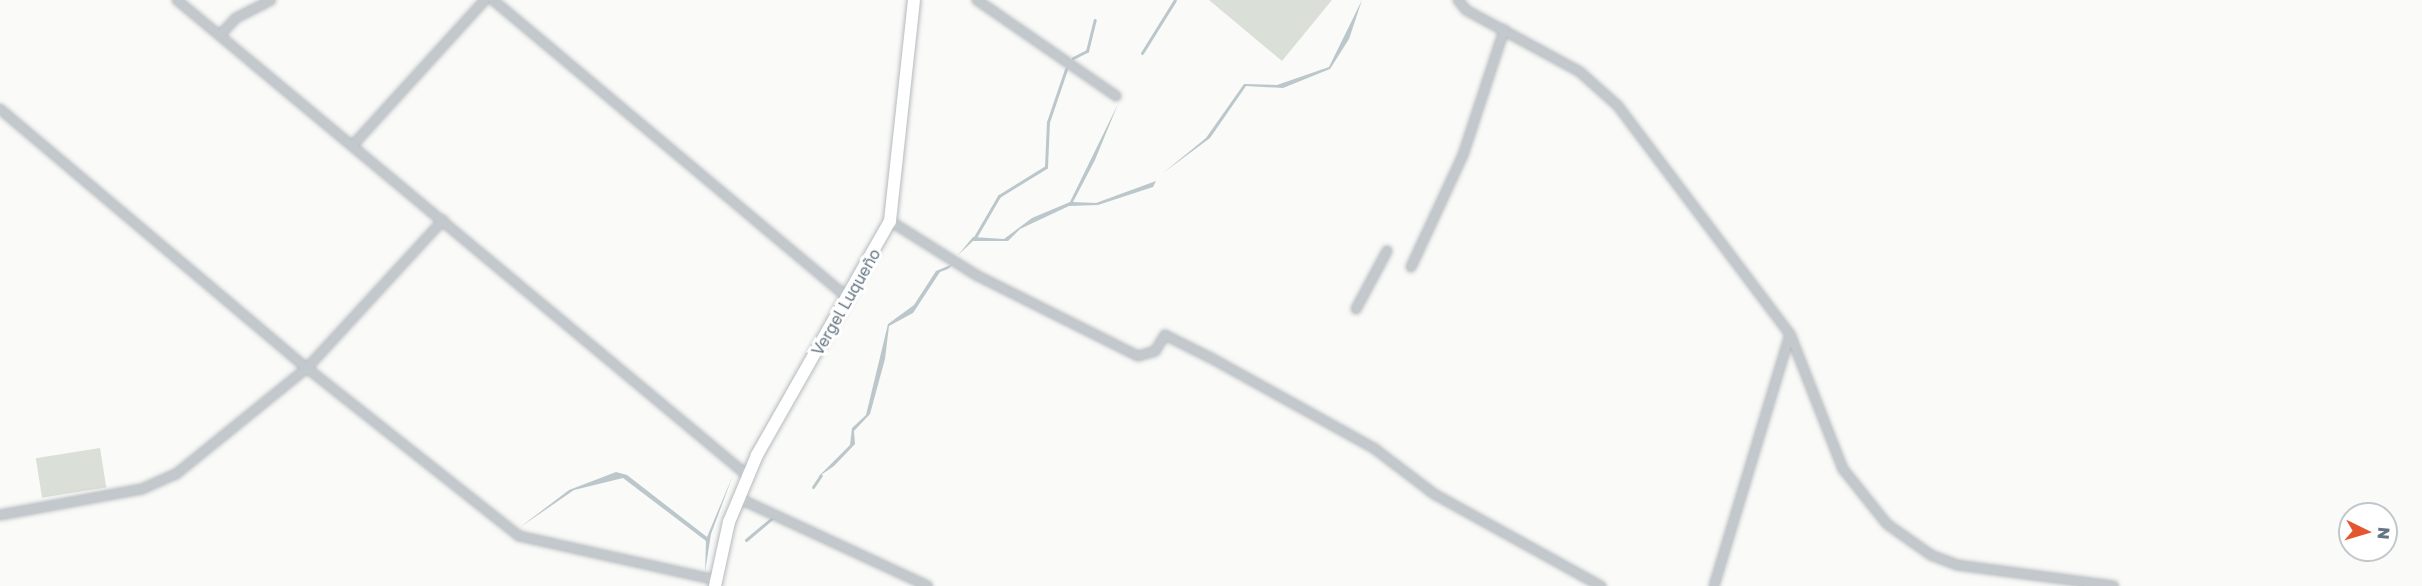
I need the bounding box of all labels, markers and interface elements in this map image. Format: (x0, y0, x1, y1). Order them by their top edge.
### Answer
street label: Vergel Luqueño (808, 245, 884, 359)
north arrow (2338, 502, 2398, 562)
text: N (2373, 526, 2394, 540)

